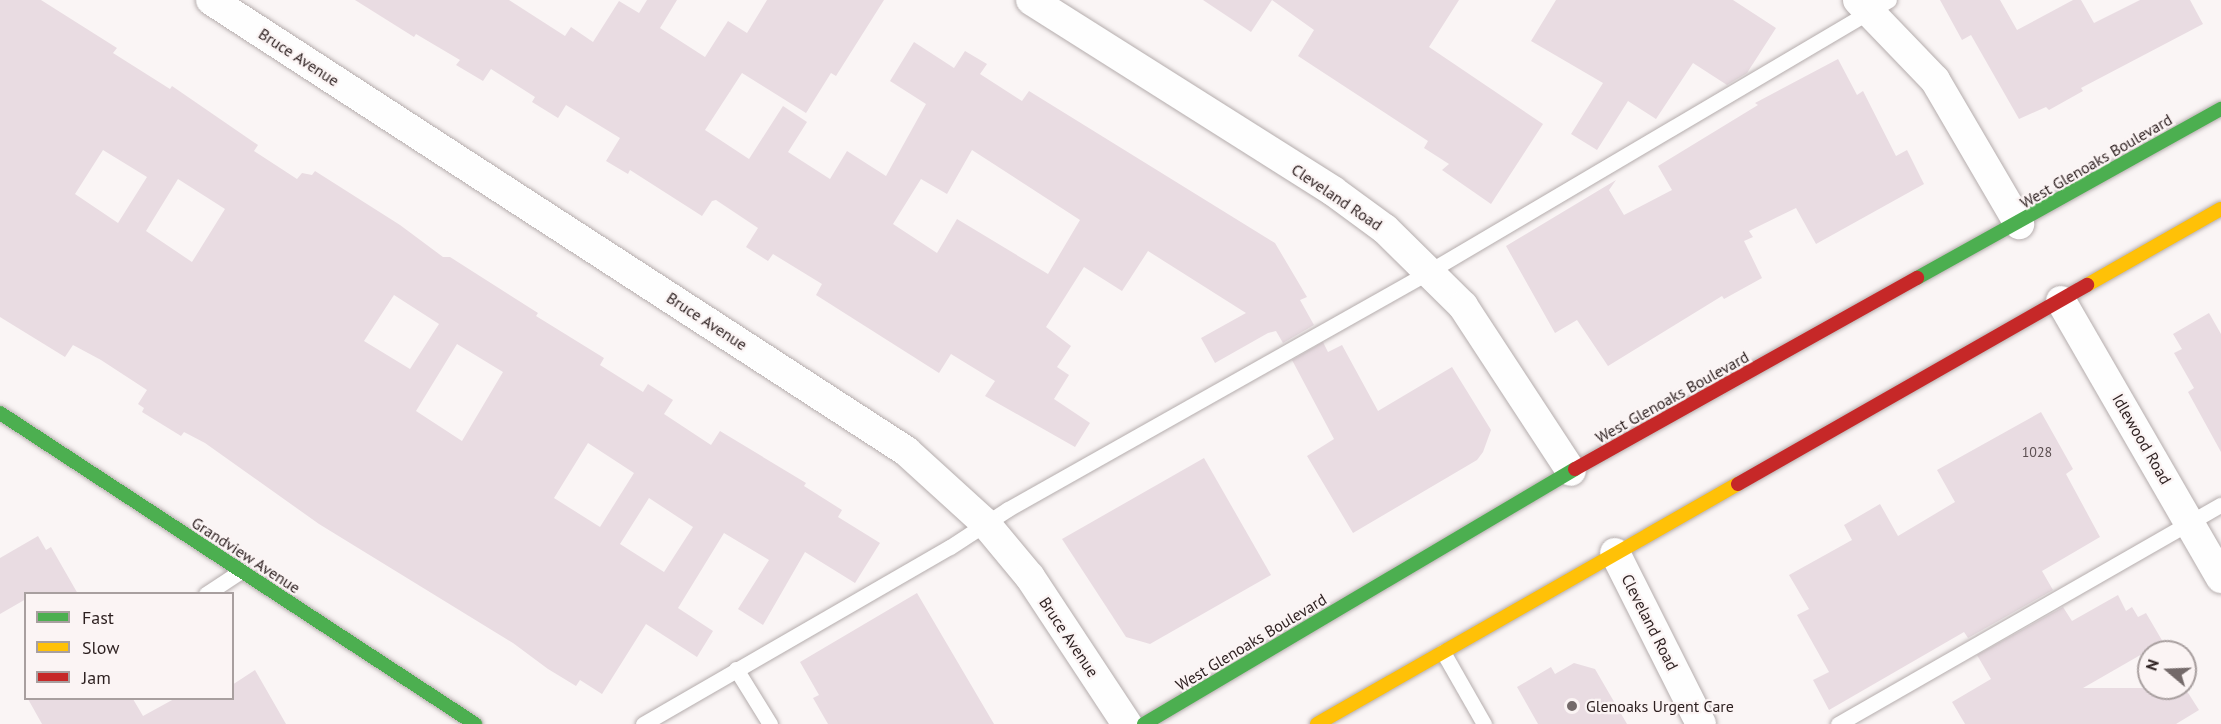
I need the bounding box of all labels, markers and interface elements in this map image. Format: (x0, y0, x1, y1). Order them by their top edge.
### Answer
street label: Bruce Avenue (255, 24, 343, 90)
street label: West Glenoaks Boulevard (2017, 110, 2175, 212)
street label: Cleveland Road (1288, 160, 1386, 234)
street label: Bruce Avenue (663, 288, 751, 354)
street label: West Glenoaks Boulevard (1592, 347, 1752, 447)
street label: Idlewood Road (2108, 390, 2176, 488)
house number: 1028 (2022, 444, 2052, 460)
street label: Grandview Avenue (188, 513, 304, 597)
street label: Cleveland Road (1618, 571, 1682, 673)
street label: West Glenoaks Boulevard (1172, 589, 1330, 695)
legend (24, 592, 234, 700)
street label: Bruce Avenue (1035, 593, 1103, 681)
text: Fast (82, 606, 114, 629)
text: Slow (82, 636, 120, 659)
north arrow (2137, 640, 2197, 700)
text: N (2141, 657, 2163, 673)
text: Jam (82, 666, 111, 689)
place label: Glenoaks Urgent Care (1586, 696, 1734, 716)
marker: Glenoaks Urgent Care (1563, 697, 1581, 715)

